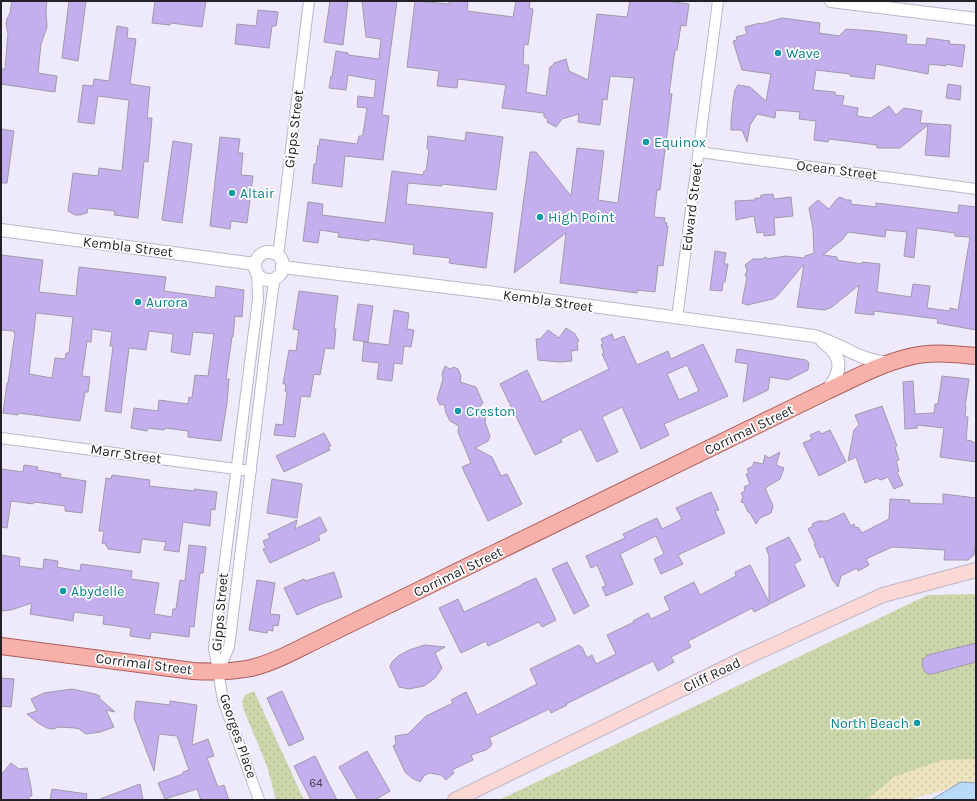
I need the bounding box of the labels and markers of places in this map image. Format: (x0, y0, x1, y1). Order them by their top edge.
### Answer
place label: Wave (786, 45, 820, 62)
marker: Wave (773, 48, 783, 58)
place label: Equinox (654, 134, 706, 151)
marker: Equinox (641, 137, 651, 147)
place label: Altair (240, 185, 275, 202)
marker: Altair (227, 188, 237, 198)
place label: High Point (548, 209, 615, 226)
marker: High Point (535, 212, 545, 222)
place label: Aurora (146, 294, 188, 311)
marker: Aurora (133, 297, 143, 307)
place label: Creston (466, 403, 516, 420)
marker: Creston (453, 406, 463, 416)
place label: Abydelle (71, 583, 124, 600)
marker: Abydelle (58, 586, 68, 596)
place label: North Beach (830, 715, 909, 732)
marker: North Beach (912, 718, 922, 728)

